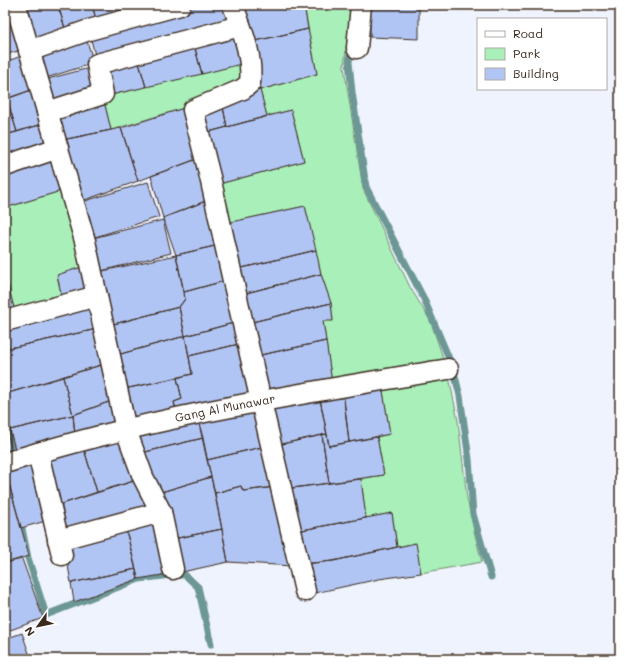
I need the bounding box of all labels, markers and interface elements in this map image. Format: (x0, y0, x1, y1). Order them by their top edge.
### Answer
legend (477, 18, 607, 90)
text: Road (513, 25, 543, 41)
text: Park (513, 45, 540, 61)
text: Building (513, 65, 559, 81)
street label: Gang Al Munawar (173, 390, 277, 425)
north arrow (18, 606, 58, 646)
text: N (21, 624, 38, 639)

